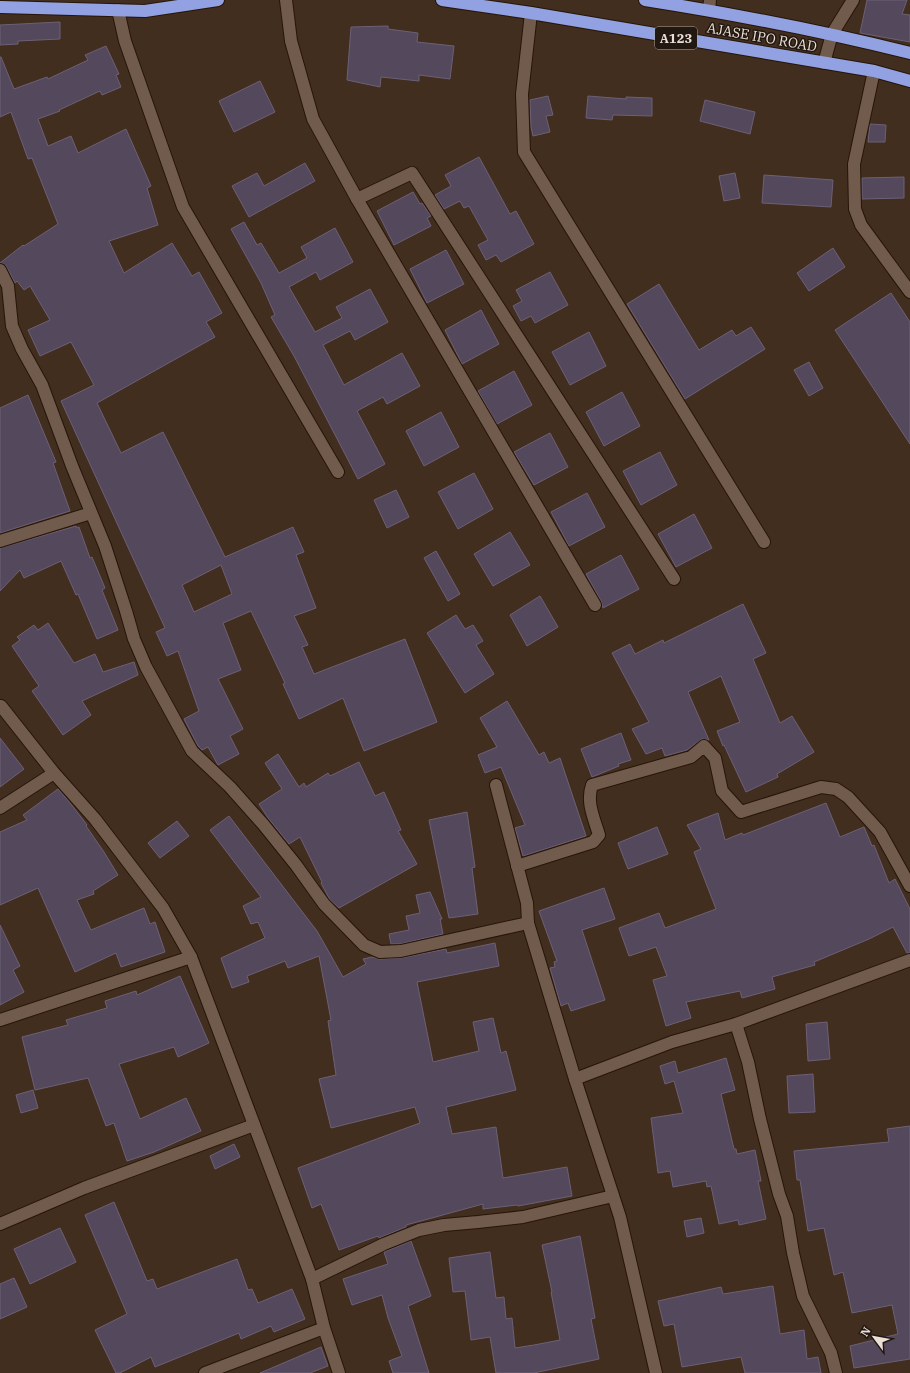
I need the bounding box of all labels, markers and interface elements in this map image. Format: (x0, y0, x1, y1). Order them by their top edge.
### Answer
street label: AJASE IPO ROAD (706, 18, 818, 56)
road number: A123 (655, 27, 697, 49)
north arrow (854, 1317, 894, 1357)
text: N (857, 1324, 874, 1339)

